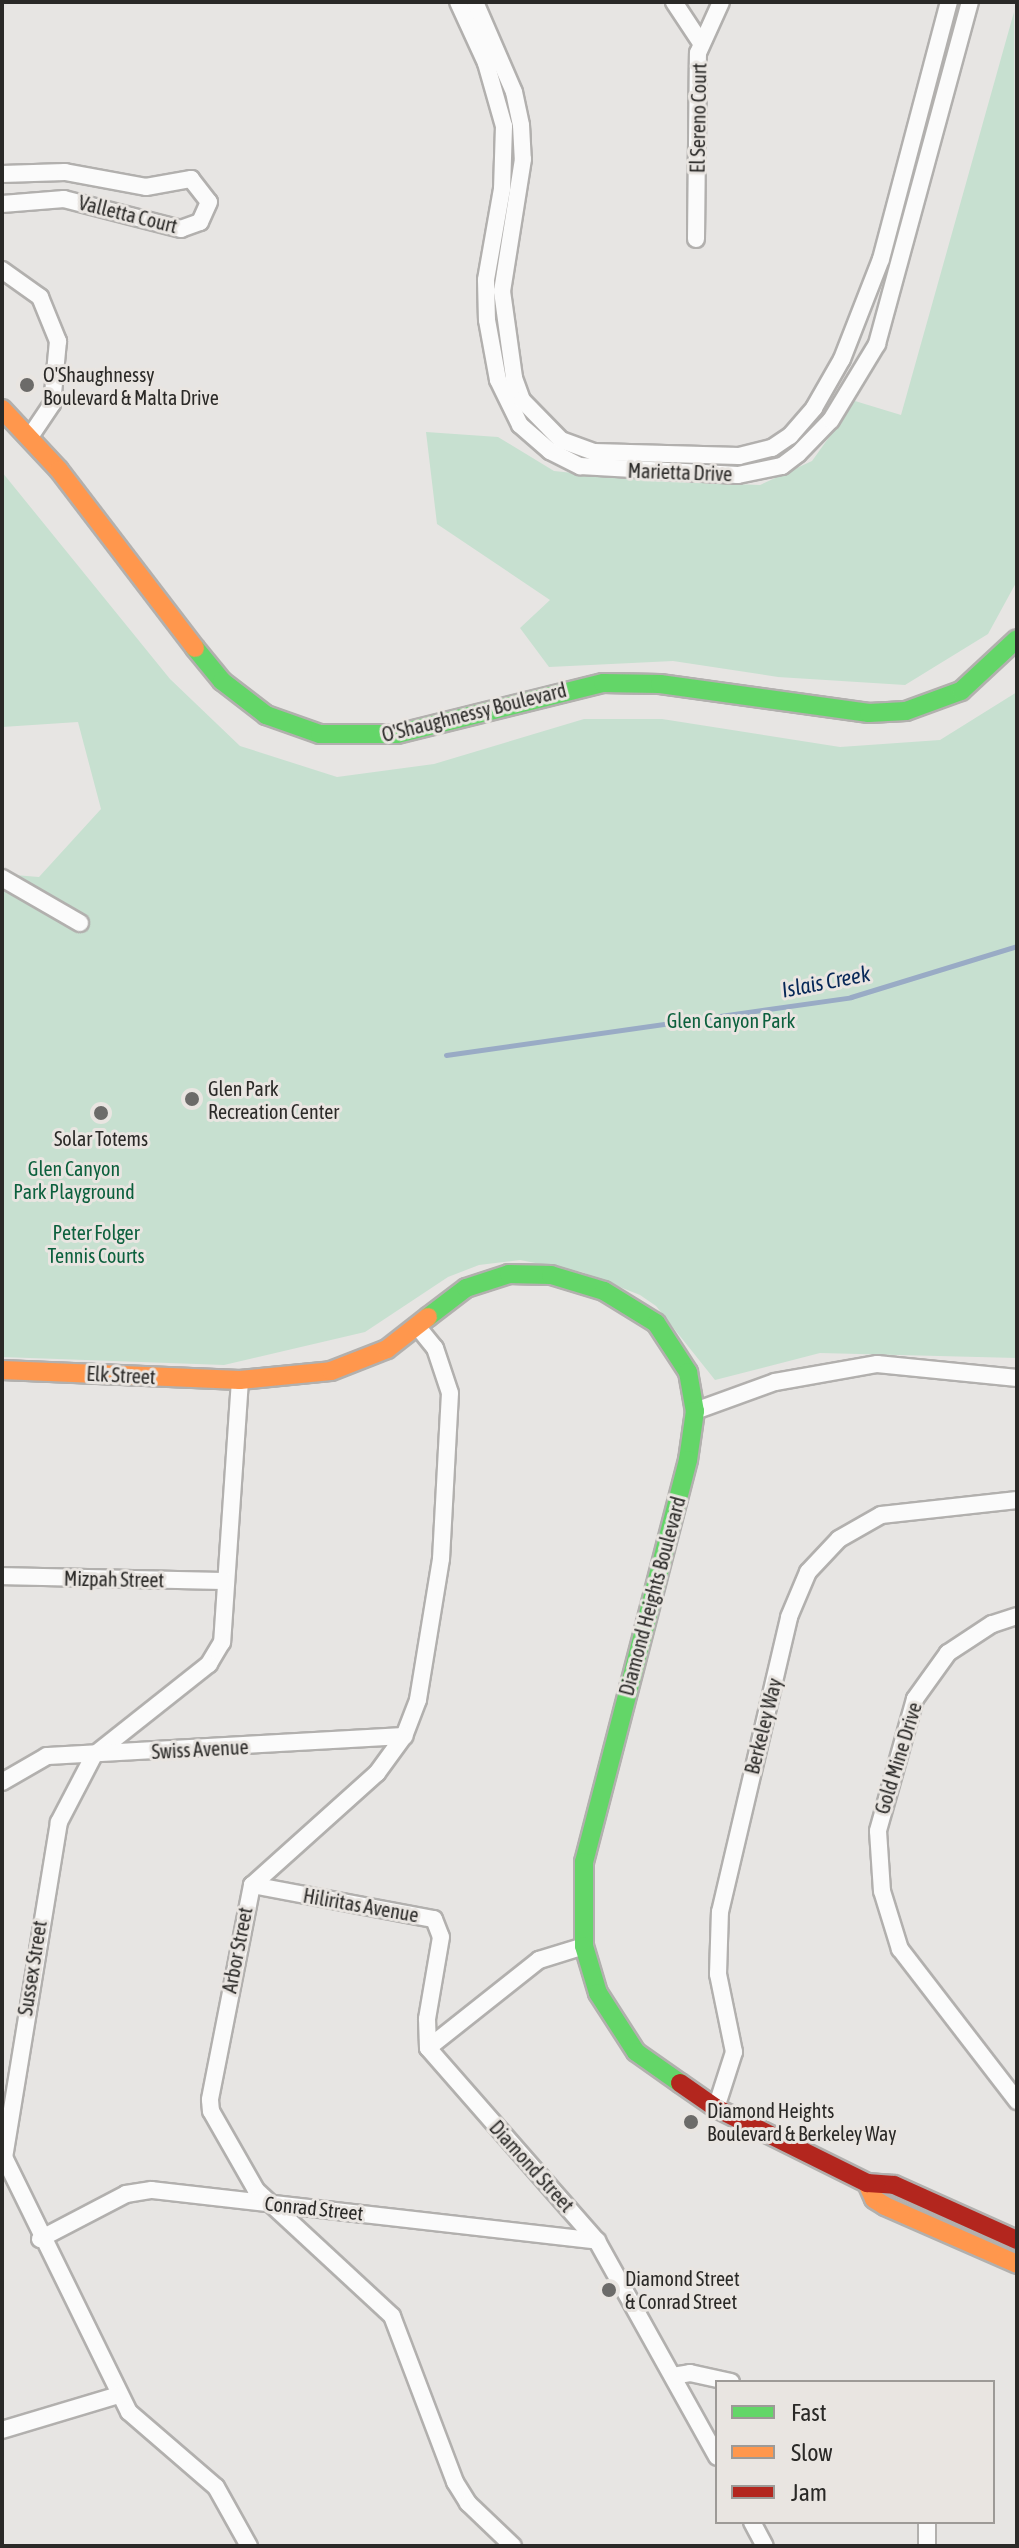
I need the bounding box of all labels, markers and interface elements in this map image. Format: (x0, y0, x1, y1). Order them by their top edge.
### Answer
street label: El Sereno Court (685, 63, 711, 173)
street label: Valletta Court (76, 190, 180, 238)
place label: O'Shaughnessy Boulevard & Malta Drive (43, 362, 219, 409)
marker: O'Shaughnessy Boulevard & Malta Drive (18, 376, 36, 394)
street label: Marietta Drive (627, 458, 733, 486)
street label: O'Shaughnessy Boulevard (379, 677, 569, 747)
water label: Islais Creek (779, 960, 873, 1004)
park label: Glen Canyon Park (667, 1008, 795, 1032)
place label: Glen Park Recreation Center (208, 1076, 339, 1123)
marker: Glen Park Recreation Center (183, 1090, 201, 1108)
marker: Solar Totems (92, 1104, 110, 1122)
place label: Solar Totems (54, 1126, 148, 1150)
park label: Glen Canyon Park Playground (13, 1157, 135, 1204)
park label: Peter Folger Tennis Courts (47, 1221, 145, 1268)
street label: Elk Street (86, 1361, 156, 1389)
street label: Diamond Heights Boulevard (614, 1494, 690, 1698)
street label: Mizpah Street (64, 1566, 164, 1592)
street label: Berkeley Way (739, 1675, 787, 1777)
street label: Gold Mine Drive (870, 1699, 926, 1817)
street label: Swiss Avenue (151, 1734, 249, 1764)
street label: Hiliritas Avenue (301, 1883, 421, 1927)
street label: Arbor Street (217, 1905, 257, 1995)
street label: Sussex Street (13, 1919, 51, 2017)
place label: Diamond Heights Boulevard & Berkeley Way (707, 2098, 896, 2145)
marker: Diamond Heights Boulevard & Berkeley Way (682, 2113, 700, 2131)
street label: Diamond Street (485, 2115, 579, 2217)
street label: Conrad Street (264, 2191, 364, 2225)
place label: Diamond Street & Conrad Street (625, 2266, 740, 2313)
marker: Diamond Street & Conrad Street (600, 2281, 618, 2299)
legend (715, 2380, 995, 2524)
text: Fast (791, 2399, 827, 2426)
text: Slow (791, 2439, 833, 2466)
text: Jam (791, 2479, 827, 2506)

